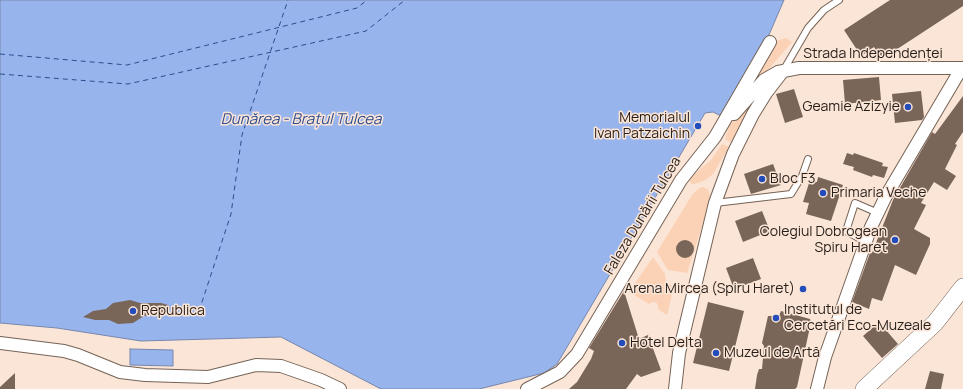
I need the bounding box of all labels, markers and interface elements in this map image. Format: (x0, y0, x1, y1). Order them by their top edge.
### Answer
street label: Strada Independenței (803, 46, 943, 62)
place label: Geamie Azizyie (803, 99, 900, 115)
marker: Geamie Azizyie (903, 102, 913, 112)
place label: Memorialul Ivan Patzaichin (594, 110, 690, 142)
water label: Dunărea - Brațul Tulcea (221, 111, 381, 129)
marker: Memorialul Ivan Patzaichin (693, 121, 703, 131)
street label: Faleza Dunării Tulcea (601, 154, 685, 278)
place label: Bloc F3 (770, 171, 815, 187)
marker: Bloc F3 (757, 174, 767, 184)
place label: Primaria Veche (831, 185, 926, 201)
marker: Primaria Veche (818, 188, 828, 198)
place label: Colegiul Dobrogean Spiru Haret (760, 224, 887, 256)
marker: Colegiul Dobrogean Spiru Haret (890, 235, 900, 245)
place label: Arena Mircea (Spiru Haret) (624, 281, 795, 297)
marker: Arena Mircea (Spiru Haret) (798, 284, 808, 294)
place label: Institutul de Cercetări Eco-Muzeale (784, 302, 931, 334)
place label: Republica (141, 303, 205, 319)
marker: Republica (128, 306, 138, 316)
marker: Institutul de Cercetări Eco-Muzeale (771, 313, 781, 323)
place label: Hotel Delta (630, 335, 702, 351)
marker: Hotel Delta (617, 338, 627, 348)
place label: Muzeul de Artă (724, 345, 820, 361)
marker: Muzeul de Artă (711, 348, 721, 358)

